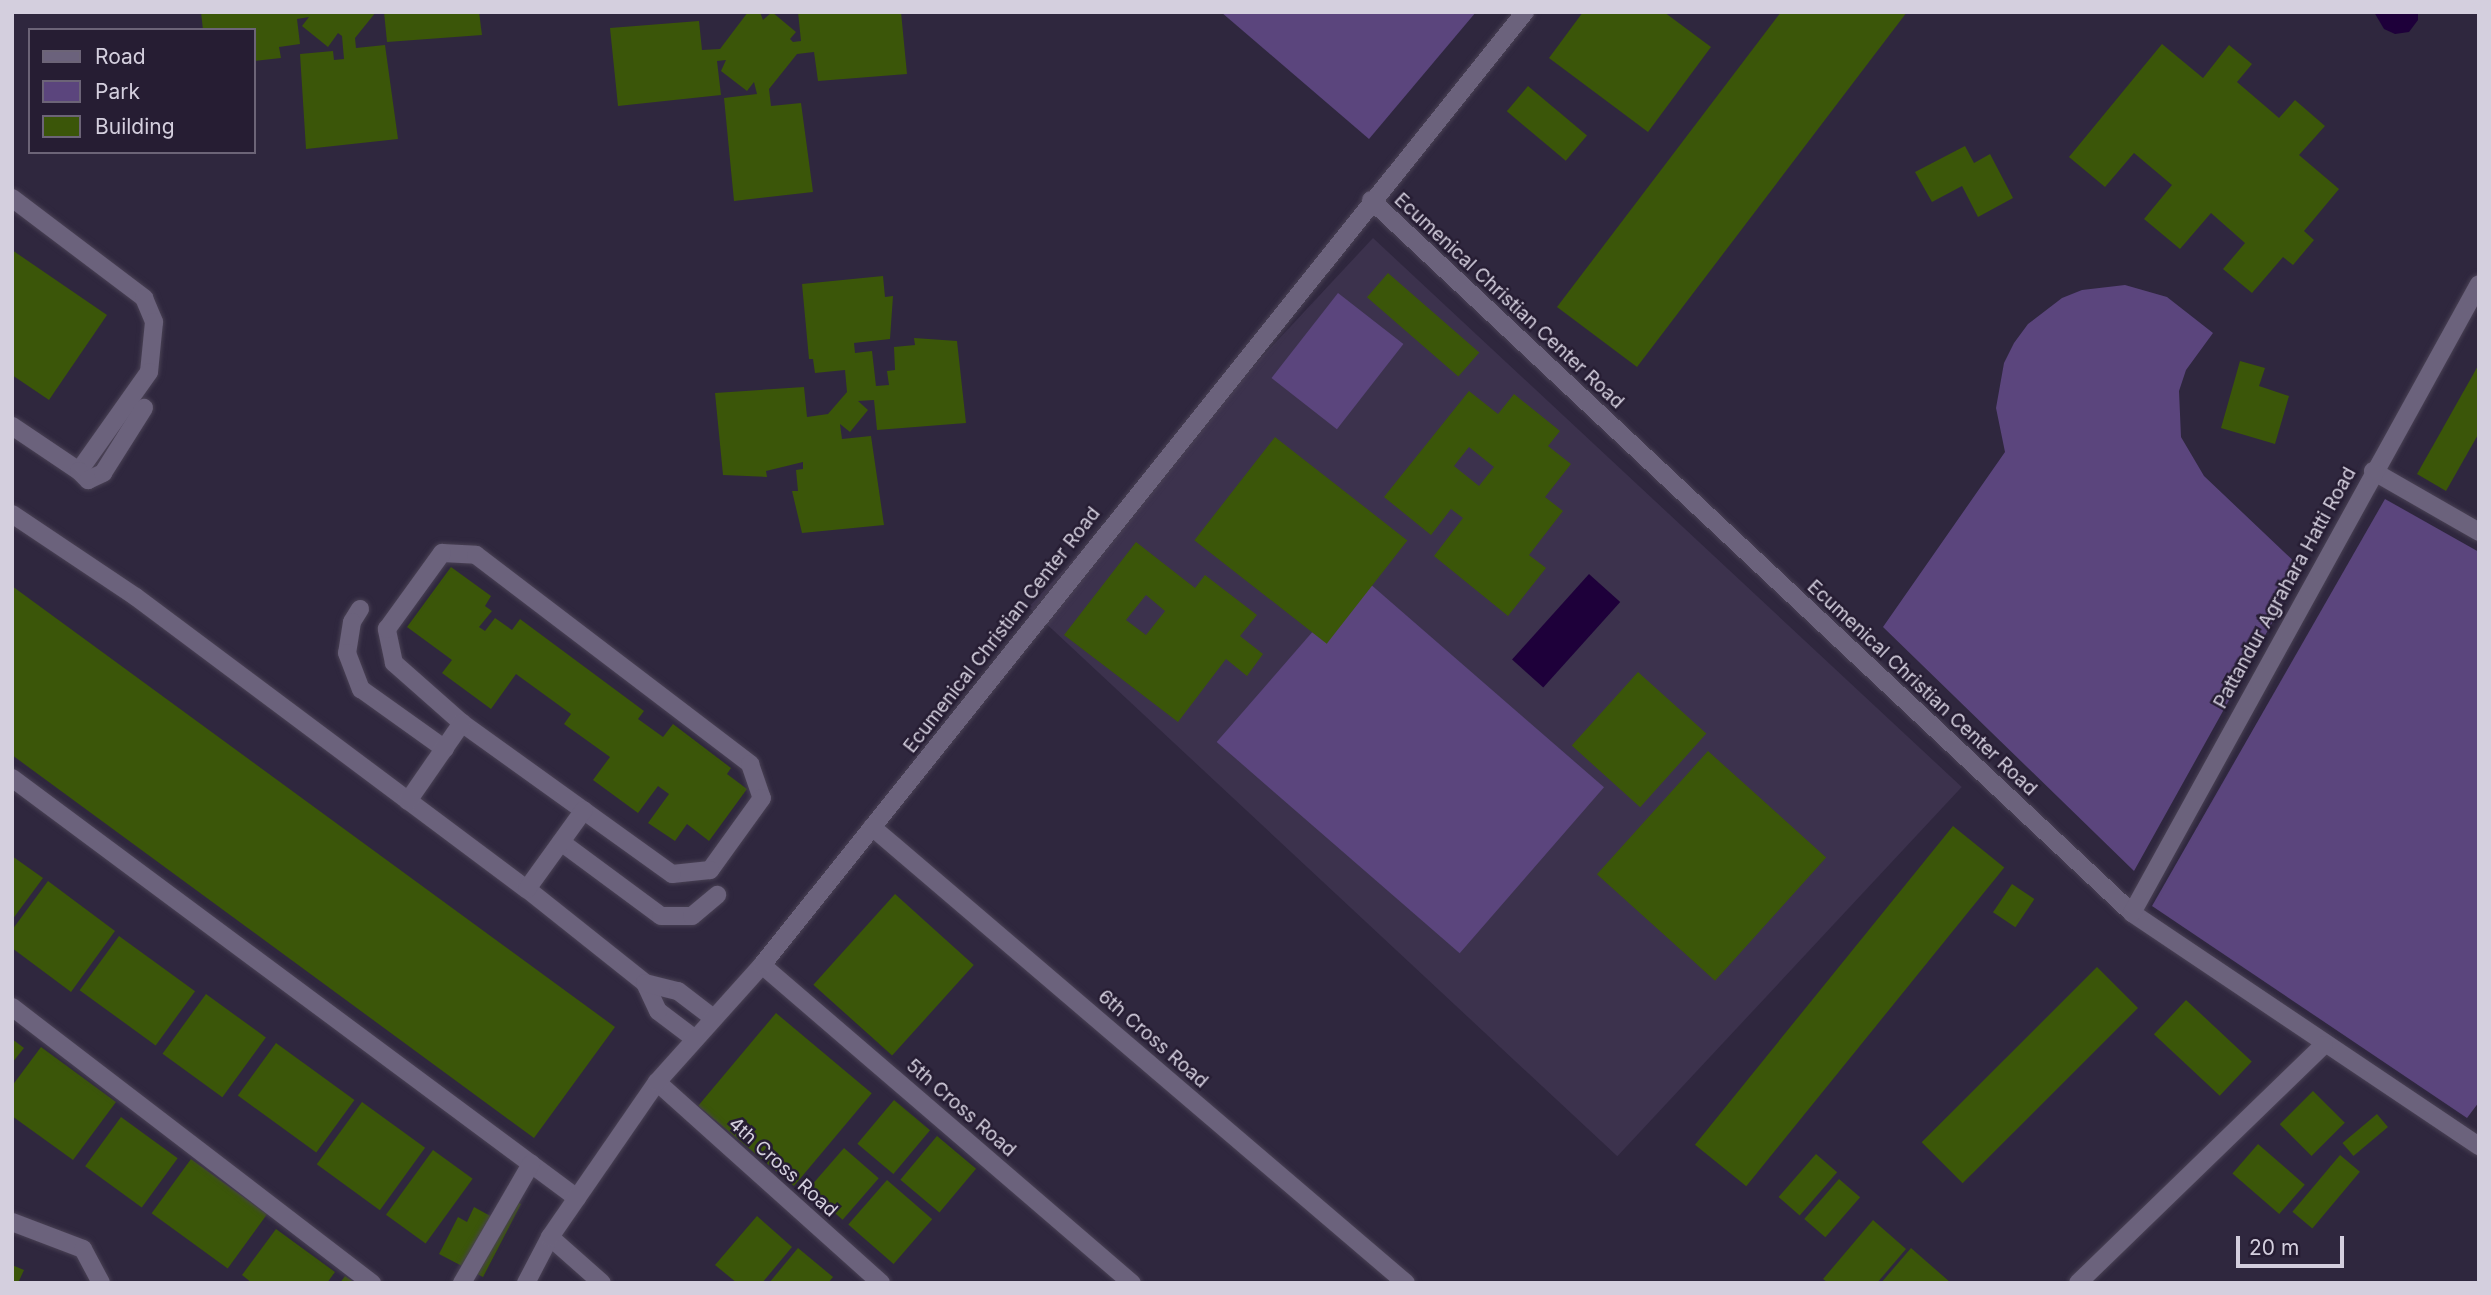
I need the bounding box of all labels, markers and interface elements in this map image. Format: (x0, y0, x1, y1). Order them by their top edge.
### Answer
legend (28, 28, 256, 154)
text: Road (95, 44, 146, 69)
text: Park (95, 79, 140, 104)
text: Building (95, 114, 175, 139)
street label: Ecumenical Christian Center Road (1389, 188, 1629, 414)
street label: Pattandur Agrahara Hatti Road (2209, 463, 2361, 713)
street label: Ecumenical Christian Center Road (899, 503, 1105, 757)
street label: Ecumenical Christian Center Road (1802, 575, 2042, 801)
street label: 6th Cross Road (1093, 985, 1213, 1093)
street label: 5th Cross Road (902, 1054, 1020, 1162)
street label: 4th Cross Road (724, 1112, 842, 1222)
scale bar (2239, 1222, 2348, 1266)
text: 20 m (2249, 1235, 2299, 1260)

